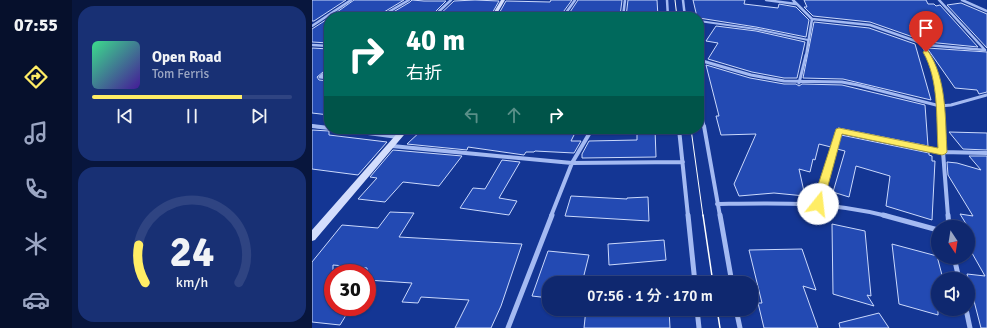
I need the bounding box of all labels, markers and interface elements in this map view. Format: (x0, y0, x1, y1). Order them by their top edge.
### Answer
pin (909, 11, 943, 52)
text: 07:55 (14, 14, 58, 36)
icon: arrive (915, 17, 937, 39)
text: 40 m (406, 24, 465, 58)
icon: right (340, 28, 392, 80)
text: Open Road (152, 48, 222, 66)
text: 右折 (406, 62, 442, 84)
icon: directions (22, 63, 50, 91)
text: Tom Ferris (152, 66, 209, 82)
icon: left (461, 104, 483, 126)
icon: ahead (503, 104, 525, 126)
icon: right (545, 104, 567, 126)
icon: previous (114, 105, 136, 127)
icon: pause (181, 105, 203, 127)
icon: next (248, 105, 270, 127)
icon: music (22, 119, 50, 147)
icon: phone (22, 175, 50, 203)
position arrow (797, 183, 839, 225)
north arrow (931, 220, 975, 264)
map controls (931, 220, 975, 316)
text: 24 (170, 226, 214, 277)
icon: climate (22, 230, 50, 258)
speed limit sign: 30 (324, 264, 376, 316)
button: sound (931, 272, 975, 316)
text: km/h (176, 273, 208, 290)
icon: car (22, 286, 50, 314)
text: 07:56 · 1 分 · 170 m (587, 287, 713, 305)

